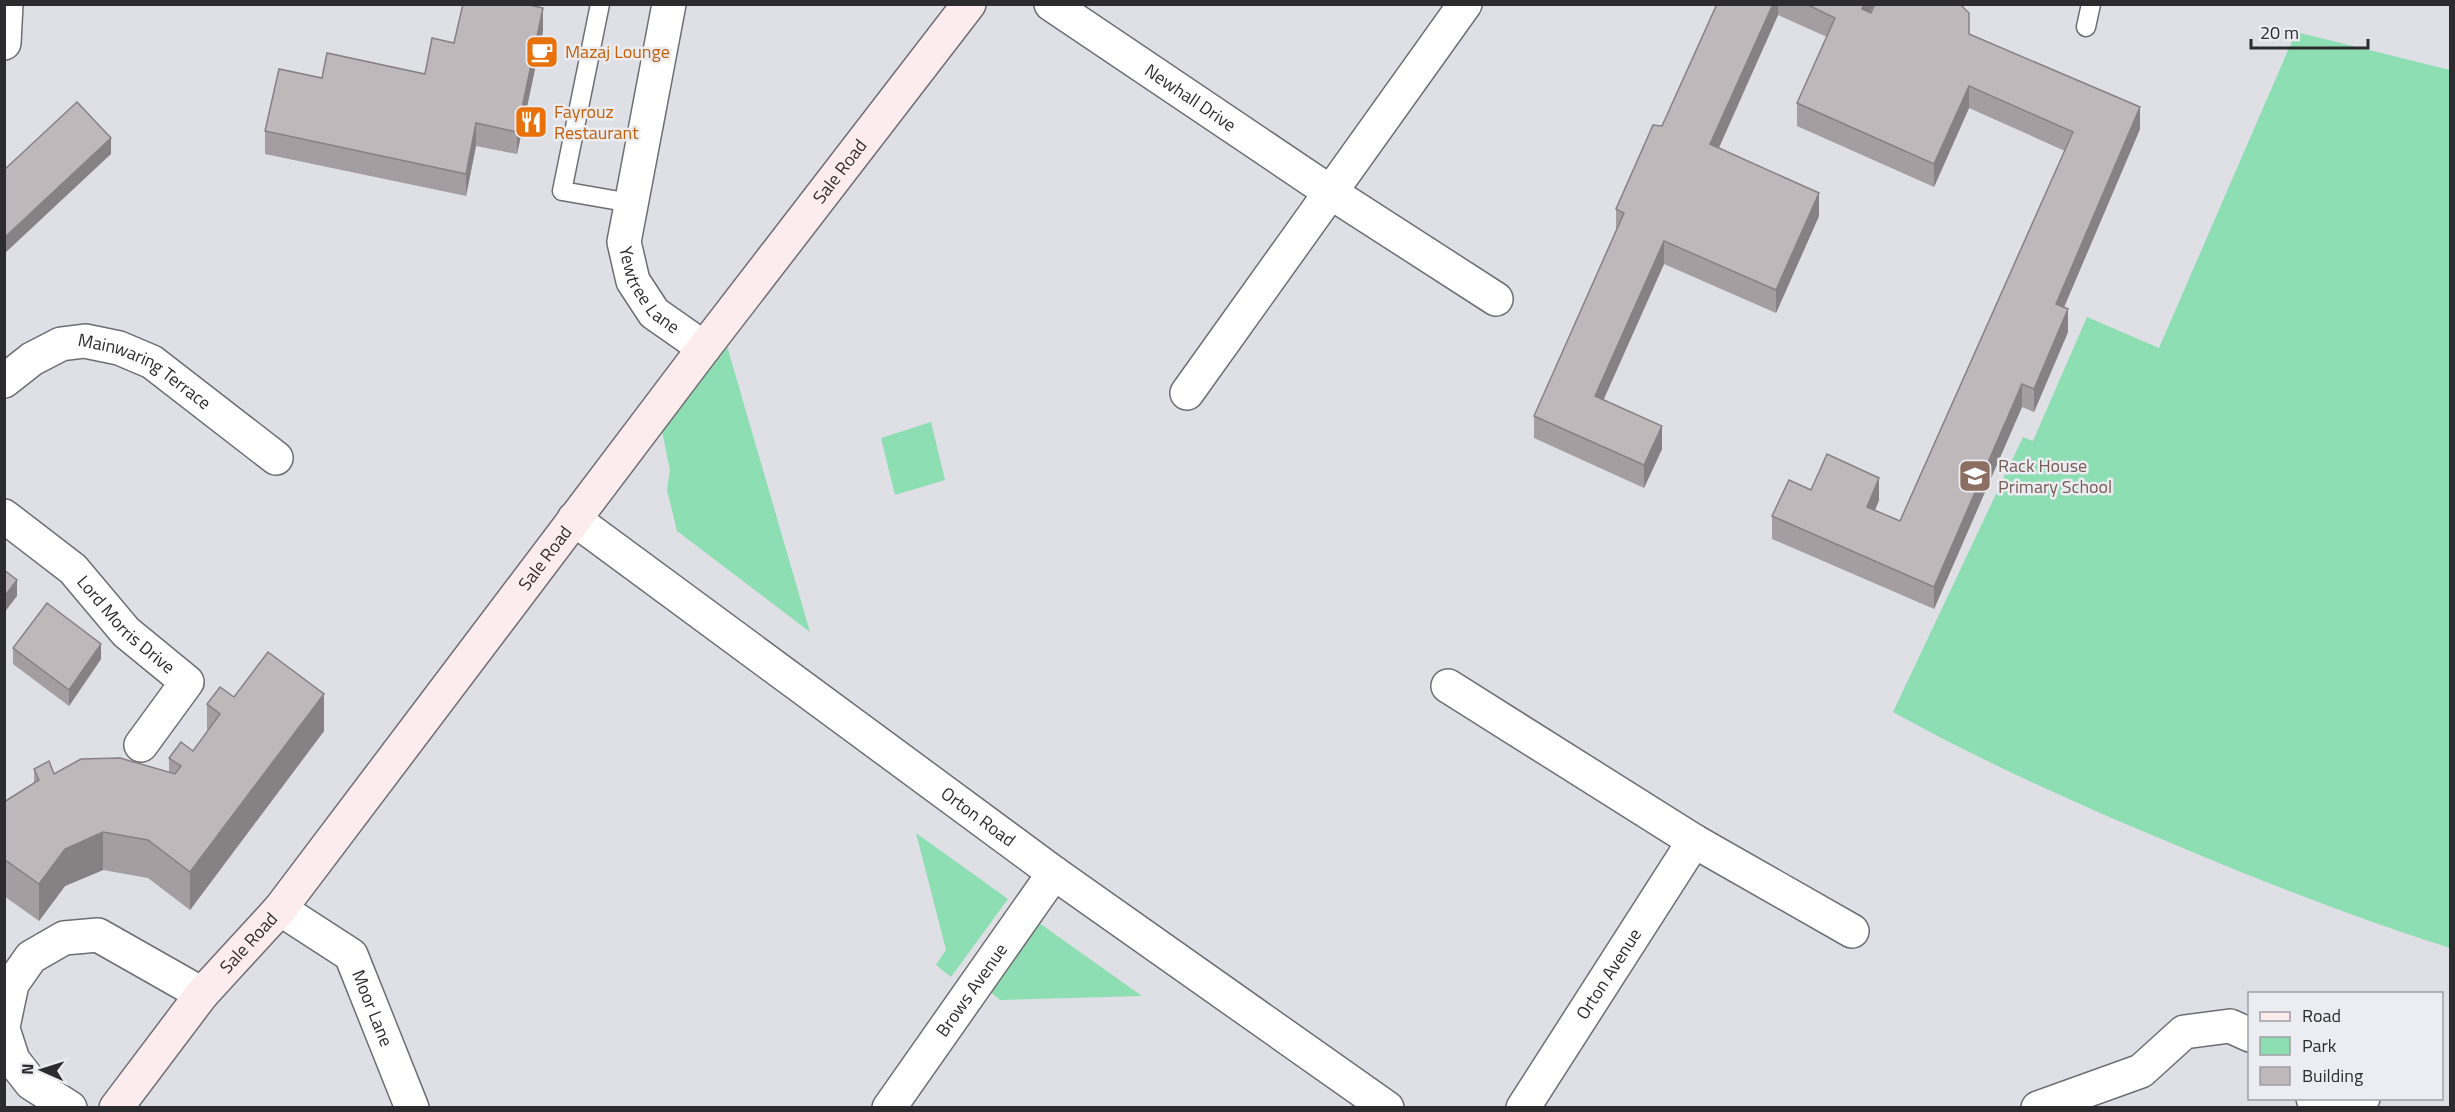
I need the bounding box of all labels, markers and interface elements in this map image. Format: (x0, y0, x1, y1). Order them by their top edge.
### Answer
scale bar (2251, 12, 2368, 50)
text: 20 m (2260, 19, 2299, 46)
cafe icon: Mazaj Lounge (524, 34, 560, 70)
place label: Mazaj Lounge (565, 38, 670, 65)
street label: Newhall Drive (1139, 57, 1242, 138)
place label: Fayrouz Restaurant (554, 98, 639, 146)
restaurant icon: Fayrouz Restaurant (513, 104, 549, 140)
street label: Sale Road (806, 133, 873, 209)
street label: Yewtree Lane (612, 243, 685, 340)
street label: Mainwaring Terrace (76, 326, 217, 416)
place label: Rack House Primary School (1998, 452, 2112, 500)
school or university icon: Rack House Primary School (1957, 458, 1993, 494)
street label: Sale Road (511, 520, 578, 596)
street label: Lord Morris Drive (71, 569, 181, 680)
street label: Orton Road (935, 780, 1021, 853)
street label: Sale Road (213, 906, 284, 979)
street label: Orton Avenue (1569, 923, 1648, 1025)
street label: Brows Avenue (929, 938, 1014, 1042)
street label: Moor Lane (345, 966, 400, 1051)
legend (2248, 992, 2443, 1100)
text: Road (2302, 1002, 2341, 1029)
text: Park (2302, 1032, 2337, 1059)
north arrow (12, 1040, 72, 1100)
text: Building (2302, 1062, 2363, 1089)
text: N (15, 1063, 39, 1075)

